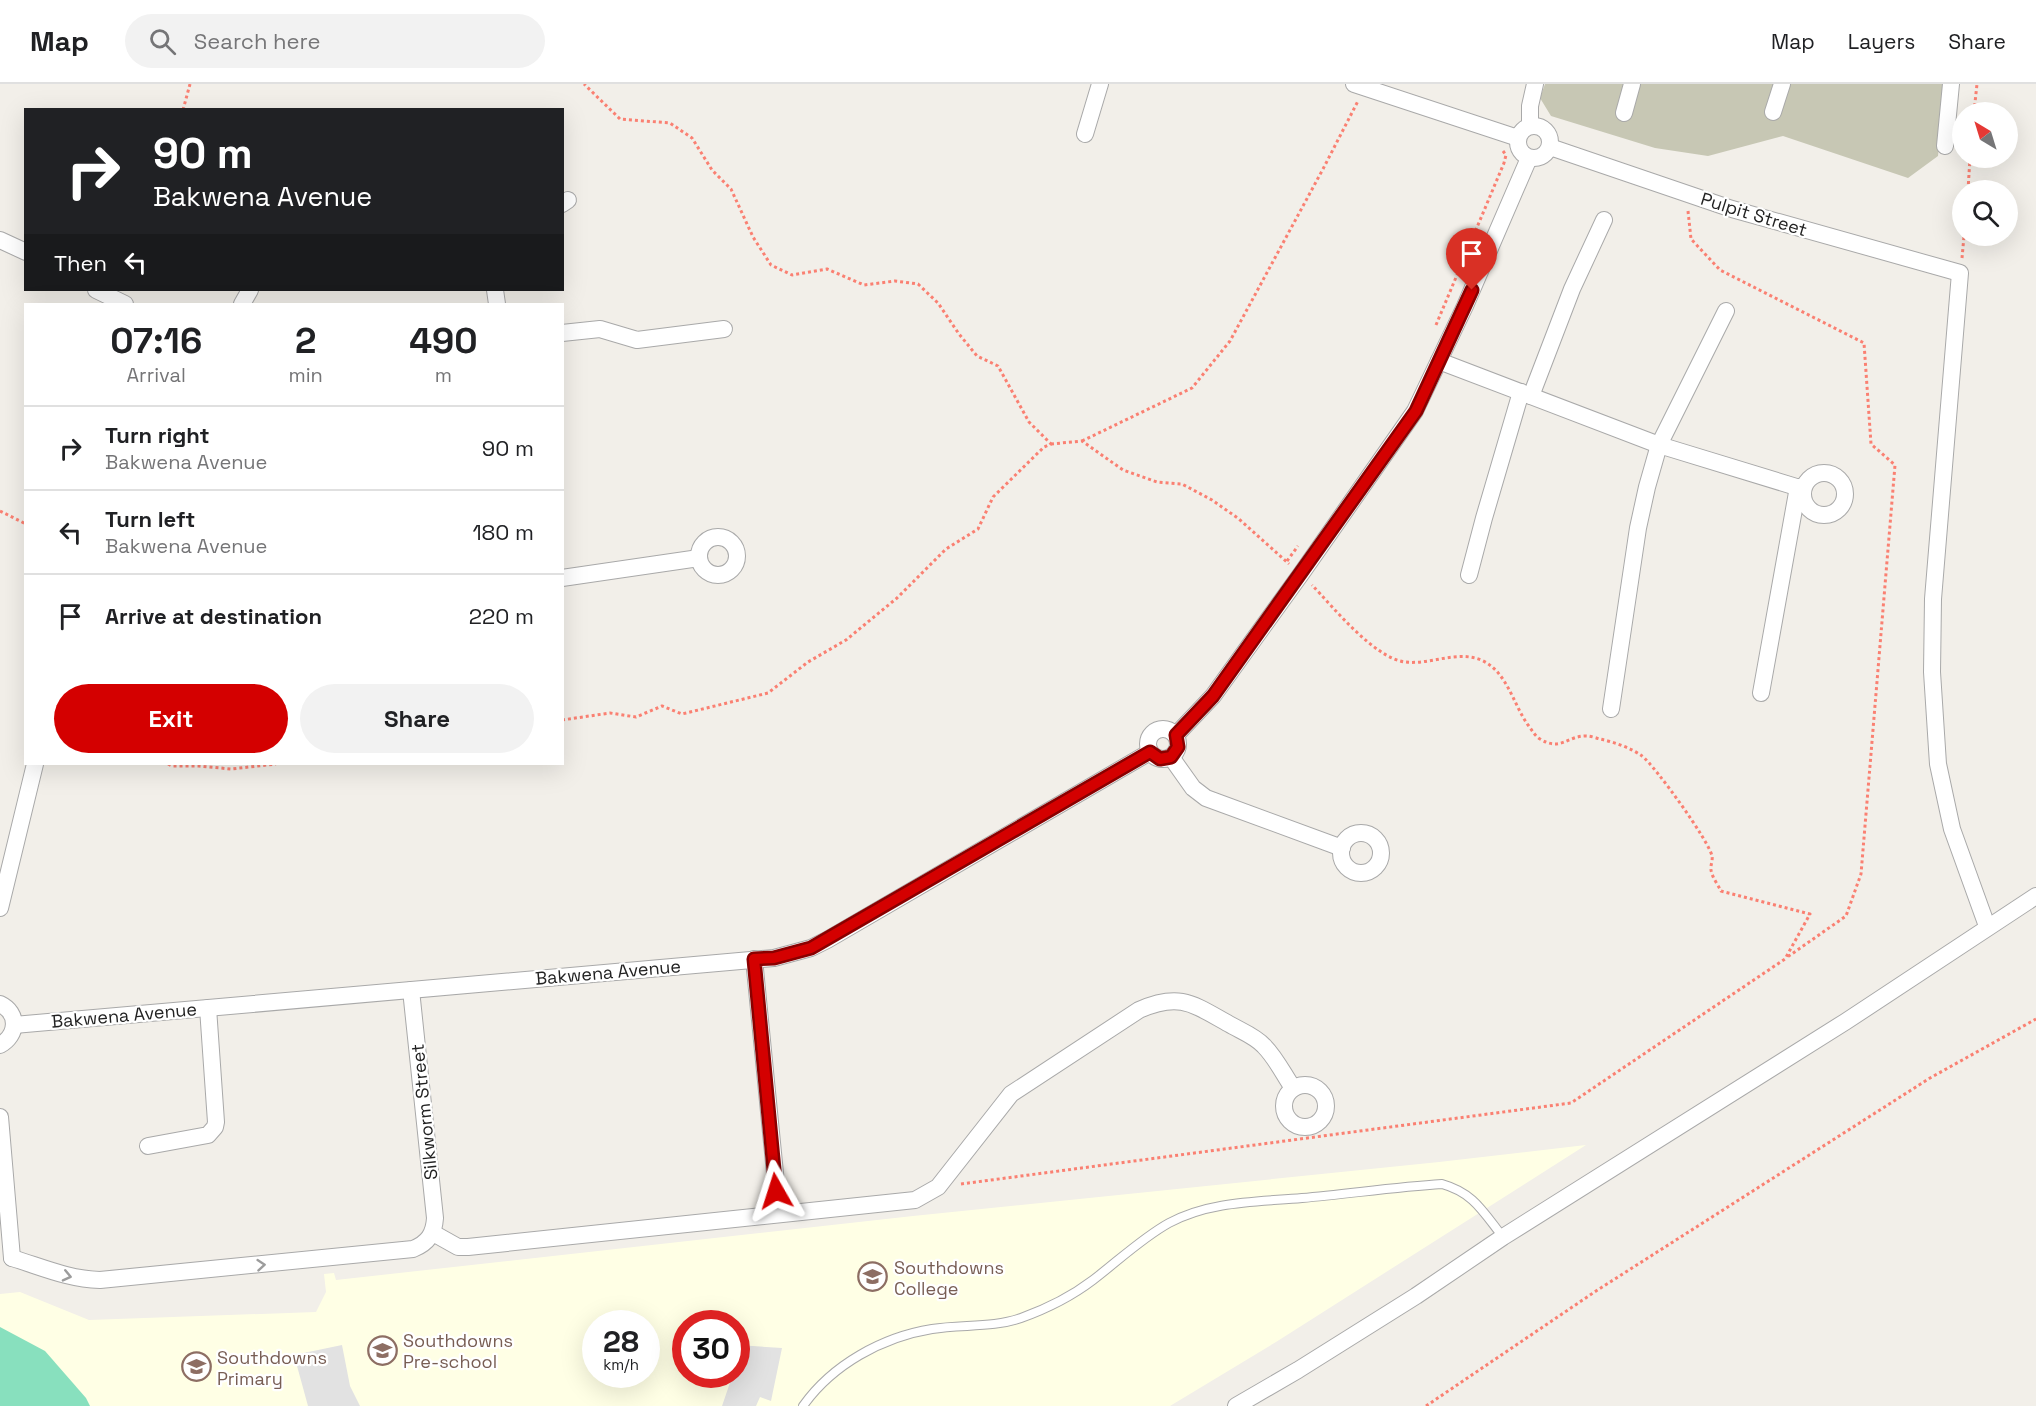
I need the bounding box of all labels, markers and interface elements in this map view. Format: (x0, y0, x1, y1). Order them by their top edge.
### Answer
search box (125, 14, 545, 68)
text: Map (30, 23, 89, 59)
icon: search (146, 25, 179, 58)
text: Search here (194, 27, 321, 55)
text: Map (1771, 28, 1815, 55)
text: Layers (1848, 28, 1915, 55)
text: Share (1948, 28, 2006, 55)
north arrow (1952, 102, 2018, 168)
map controls (1952, 102, 2018, 246)
text: 90 m (153, 127, 253, 180)
icon: right (54, 132, 132, 210)
text: Bakwena Avenue (153, 179, 372, 214)
button: search (1952, 180, 2018, 246)
street label: Pulpit Street (1698, 187, 1810, 241)
pin (1446, 228, 1497, 290)
icon: arrive (1455, 237, 1488, 270)
icon: left (119, 246, 152, 279)
text: Then (54, 249, 107, 277)
text: 07:16 (110, 318, 202, 364)
text: 2 (295, 318, 316, 364)
text: 490 (409, 318, 478, 364)
text: Arrival (127, 362, 186, 388)
text: min (288, 362, 323, 388)
text: m (435, 362, 452, 388)
text: Turn right (105, 421, 210, 449)
icon: right (54, 432, 87, 465)
text: 90 m (482, 434, 534, 462)
text: Bakwena Avenue (105, 449, 267, 475)
text: Turn left (105, 505, 195, 533)
icon: left (54, 516, 87, 549)
text: 180 m (472, 518, 534, 546)
text: Bakwena Avenue (105, 533, 267, 559)
icon: arrive (54, 600, 87, 633)
text: Arrive at destination (105, 602, 322, 630)
text: 220 m (469, 602, 534, 630)
button: Exit (54, 684, 288, 753)
button: Share (300, 684, 534, 753)
street label: Bakwena Avenue (534, 954, 682, 990)
street label: Bakwena Avenue (50, 997, 198, 1033)
street label: Silkworm Street (405, 1043, 443, 1181)
position arrow (744, 1159, 808, 1223)
place label: Southdowns College (894, 1256, 1004, 1300)
one-way arrow (257, 1259, 266, 1272)
school or university icon: Southdowns College (857, 1261, 889, 1293)
one-way arrow (62, 1269, 72, 1282)
speed limit sign: 30 (672, 1310, 750, 1388)
text: 28 (603, 1322, 639, 1361)
place label: Southdowns Pre-school (403, 1329, 513, 1373)
school or university icon: Southdowns Pre-school (366, 1334, 398, 1366)
place label: Southdowns Primary (217, 1346, 327, 1390)
school or university icon: Southdowns Primary (180, 1351, 212, 1383)
text: km/h (603, 1355, 639, 1374)

